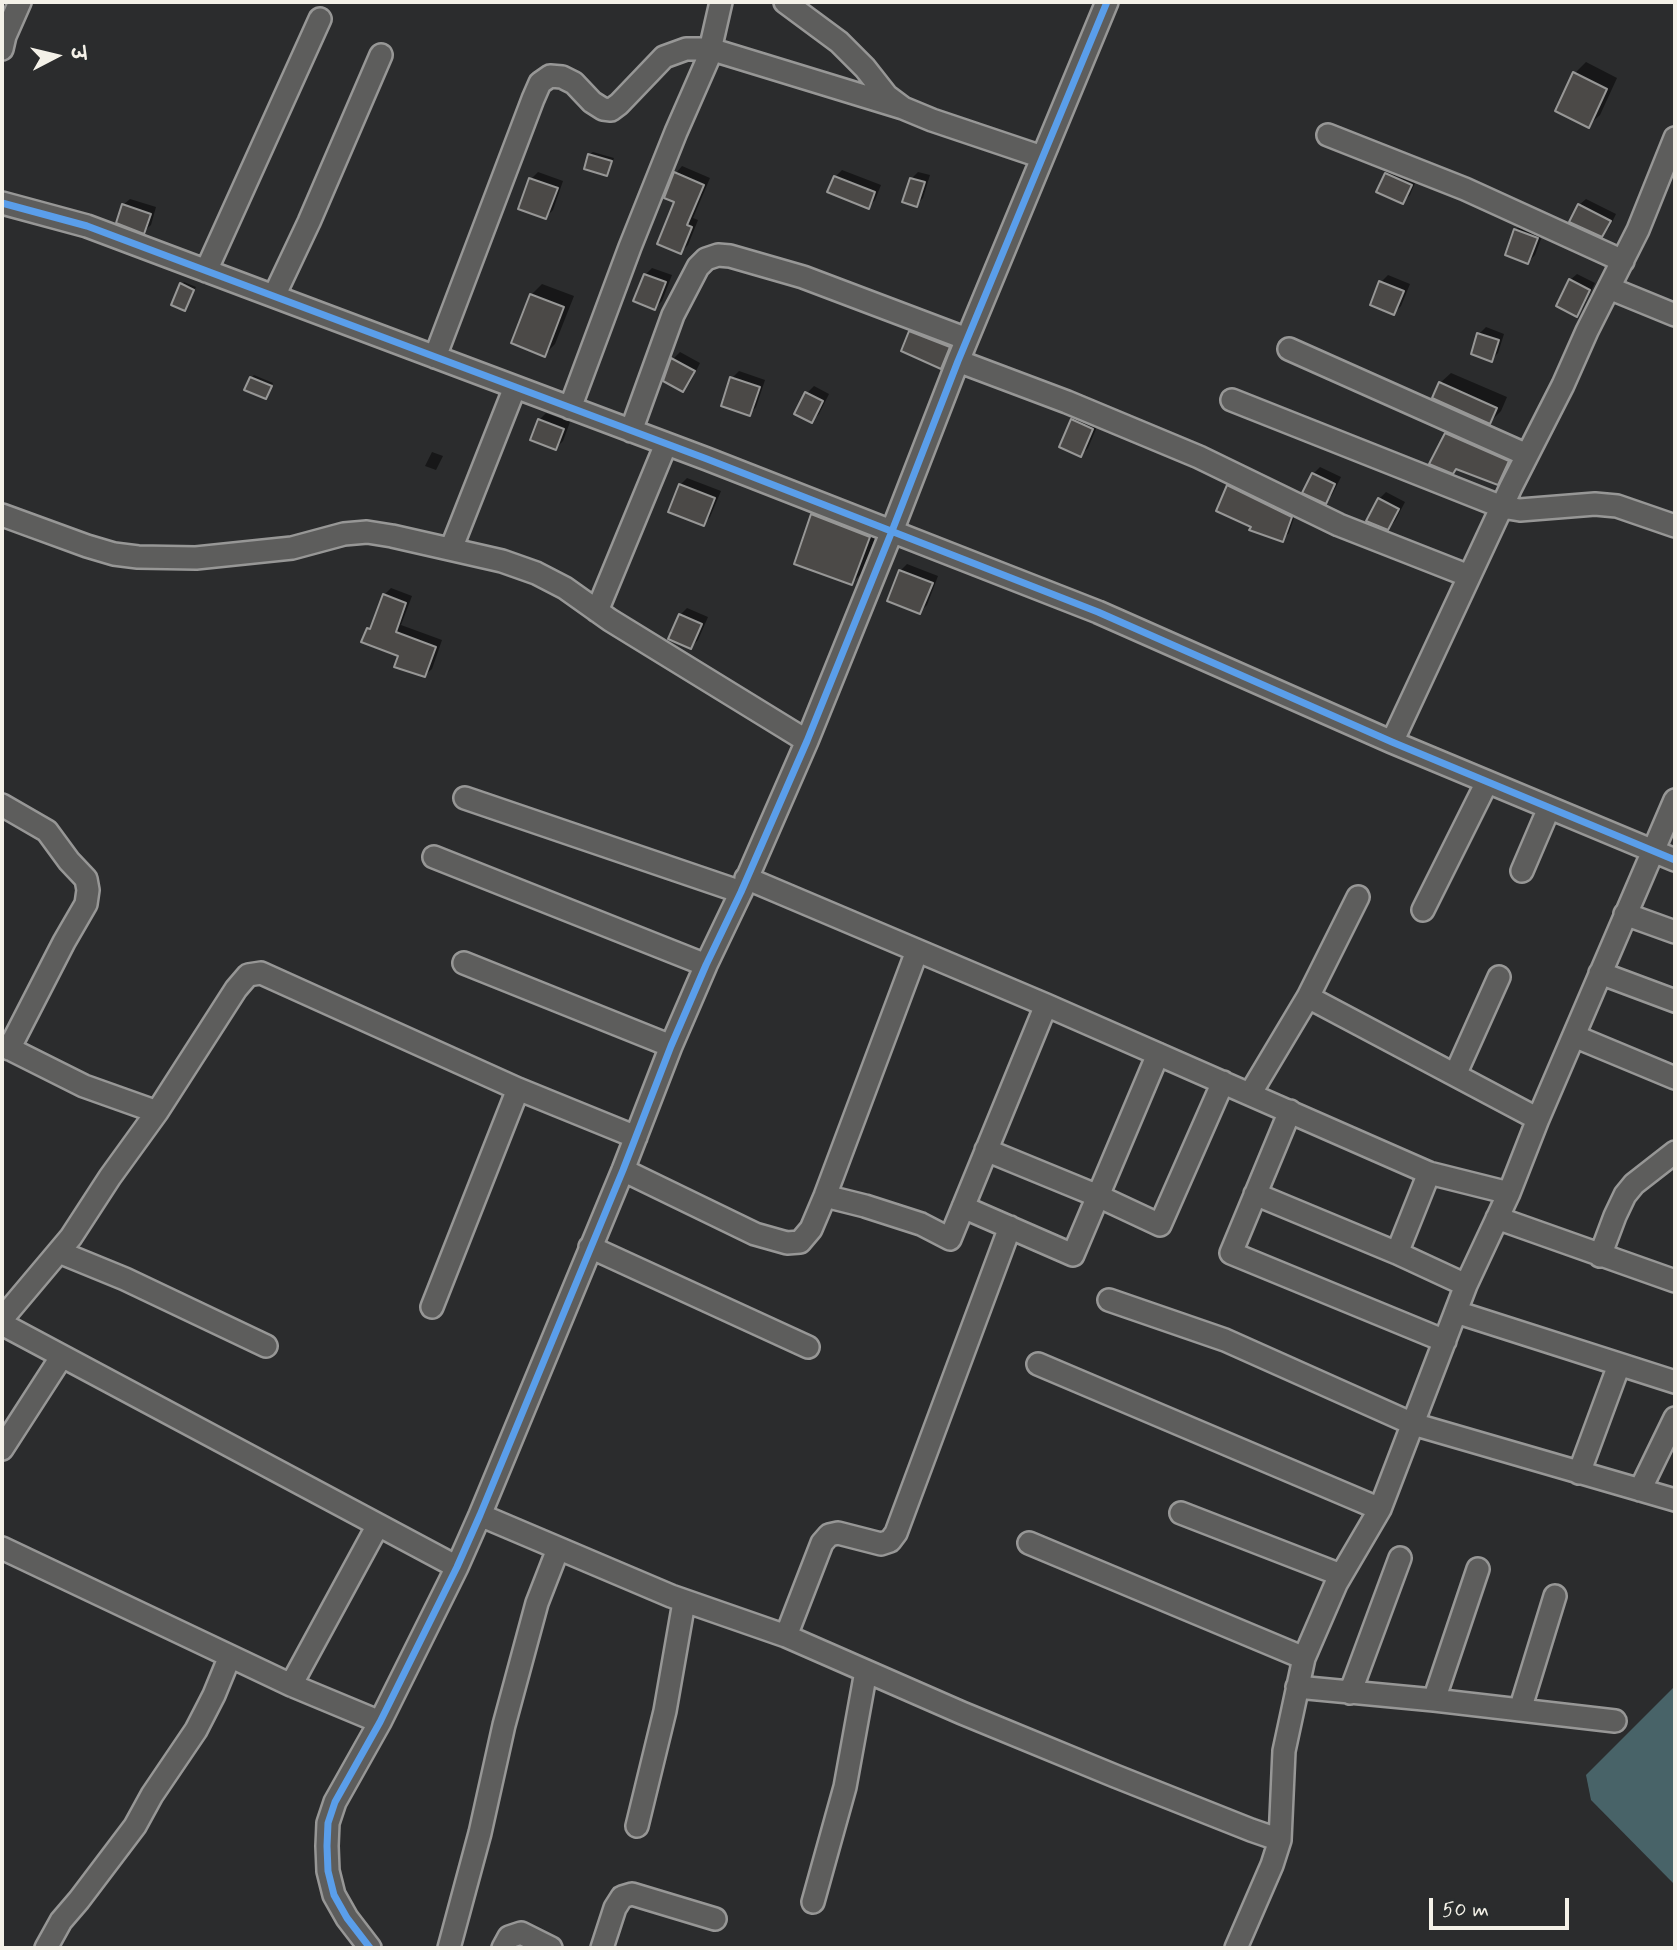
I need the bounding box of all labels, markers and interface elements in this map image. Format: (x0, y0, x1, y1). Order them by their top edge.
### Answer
north arrow (21, 21, 91, 91)
text: उ (64, 46, 91, 61)
scale bar (1432, 1884, 1572, 1928)
text: 50 m (1442, 1896, 1489, 1924)

